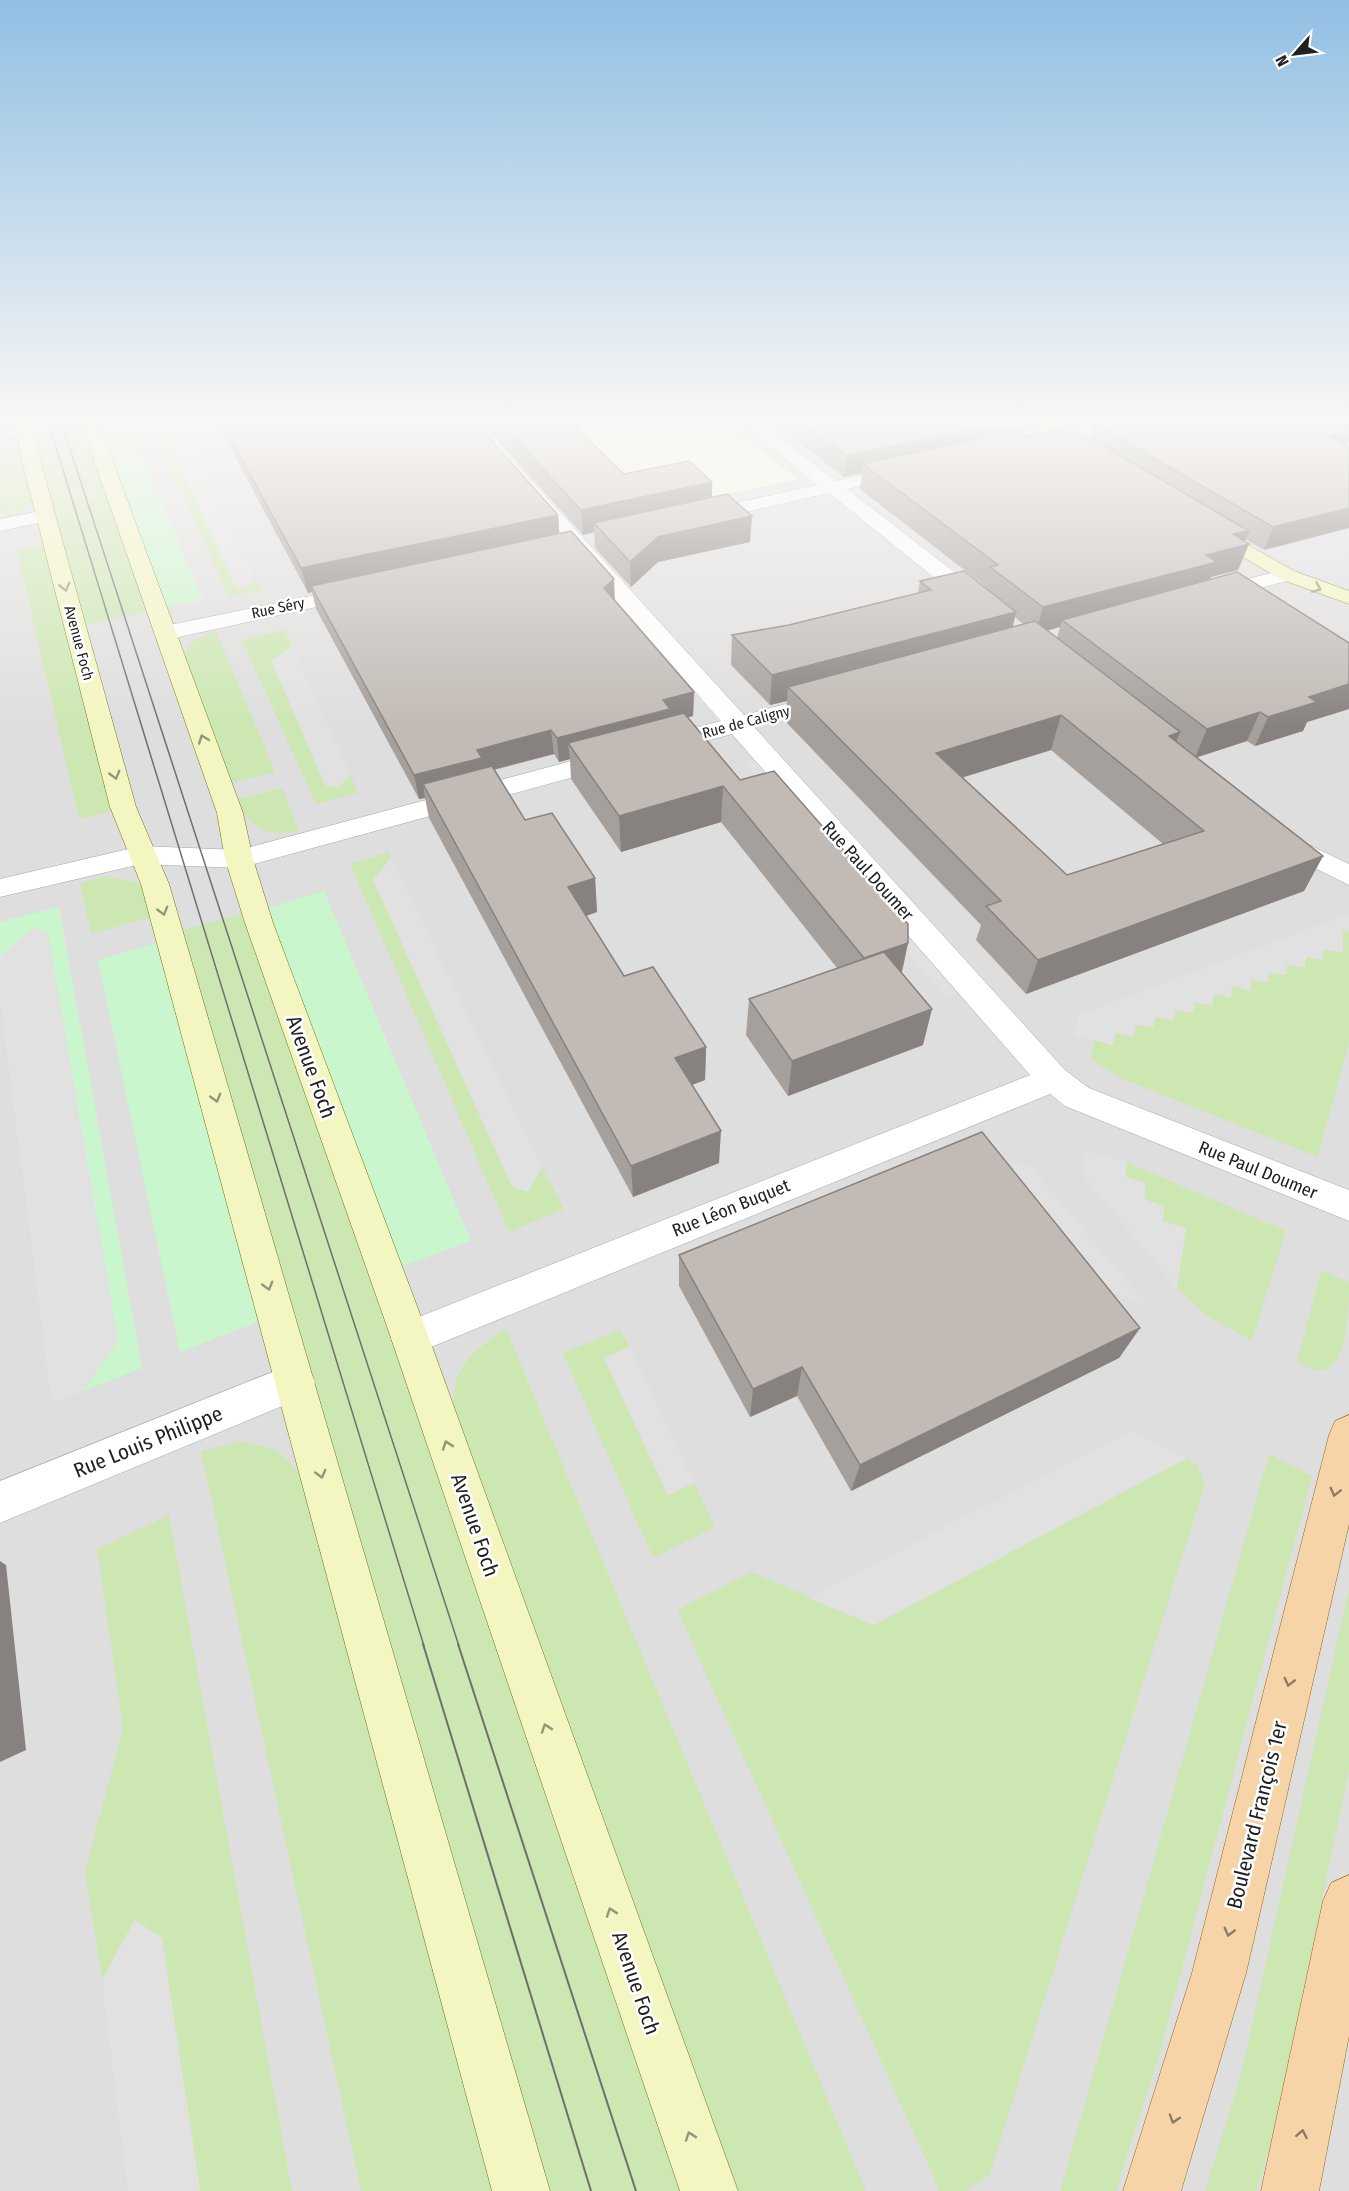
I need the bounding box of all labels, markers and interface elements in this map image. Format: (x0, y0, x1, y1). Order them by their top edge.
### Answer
north arrow (1265, 24, 1325, 84)
text: N (1272, 52, 1293, 70)
one-way arrow (1311, 581, 1322, 593)
one-way arrow (57, 582, 70, 592)
street label: Rue Séry (250, 594, 306, 622)
street label: Avenue Foch (60, 604, 98, 682)
street label: Rue de Caligny (700, 702, 792, 742)
one-way arrow (198, 734, 210, 745)
one-way arrow (107, 770, 120, 780)
street label: Rue Paul Doumer (818, 817, 919, 926)
one-way arrow (156, 905, 168, 916)
street label: Avenue Foch (280, 1012, 342, 1122)
one-way arrow (208, 1093, 221, 1103)
street label: Rue Paul Doumer (1195, 1136, 1321, 1204)
street label: Rue Léon Buquet (669, 1174, 793, 1242)
one-way arrow (261, 1280, 273, 1291)
street label: Rue Louis Philippe (70, 1400, 226, 1484)
one-way arrow (441, 1440, 454, 1451)
one-way arrow (313, 1469, 326, 1479)
street label: Avenue Foch (445, 1470, 505, 1580)
one-way arrow (1330, 1487, 1343, 1497)
one-way arrow (1284, 1676, 1297, 1686)
street label: Boulevard François 1er (1221, 1718, 1293, 1912)
one-way arrow (541, 1723, 554, 1734)
one-way arrow (606, 1907, 619, 1918)
one-way arrow (1223, 1927, 1236, 1937)
street label: Avenue Foch (606, 1928, 666, 2038)
one-way arrow (1169, 2113, 1181, 2124)
one-way arrow (1295, 2129, 1308, 2139)
one-way arrow (684, 2131, 697, 2142)

